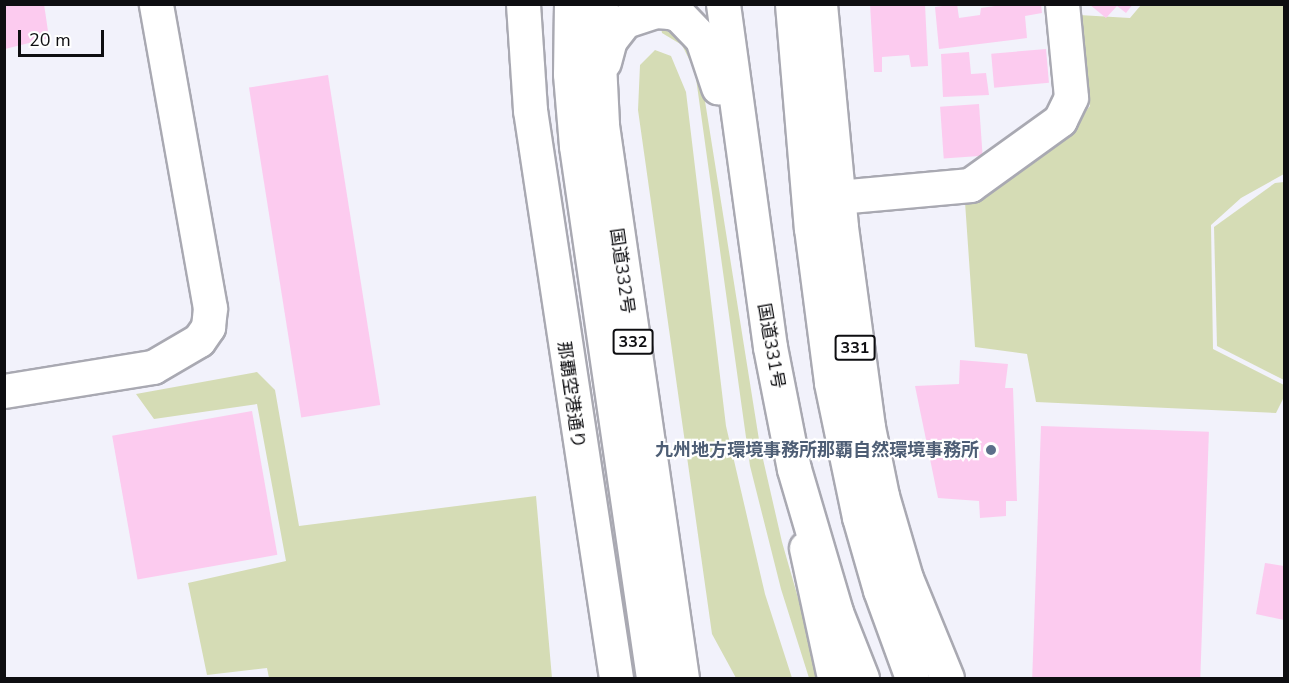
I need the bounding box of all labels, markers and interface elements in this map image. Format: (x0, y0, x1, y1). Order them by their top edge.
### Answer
scale bar (21, 18, 106, 56)
text: 20 m (29, 28, 71, 52)
street label: 国道332号 (605, 227, 639, 315)
street label: 国道331号 (753, 302, 789, 390)
road number: 332 (612, 329, 654, 355)
road number: 331 (834, 335, 876, 361)
street label: 那覇空港通り (553, 340, 589, 450)
place label: 九州地方環境事務所那覇自然環境事務所 (655, 439, 979, 461)
marker: 九州地方環境事務所那覇自然環境事務所 (984, 443, 998, 457)

